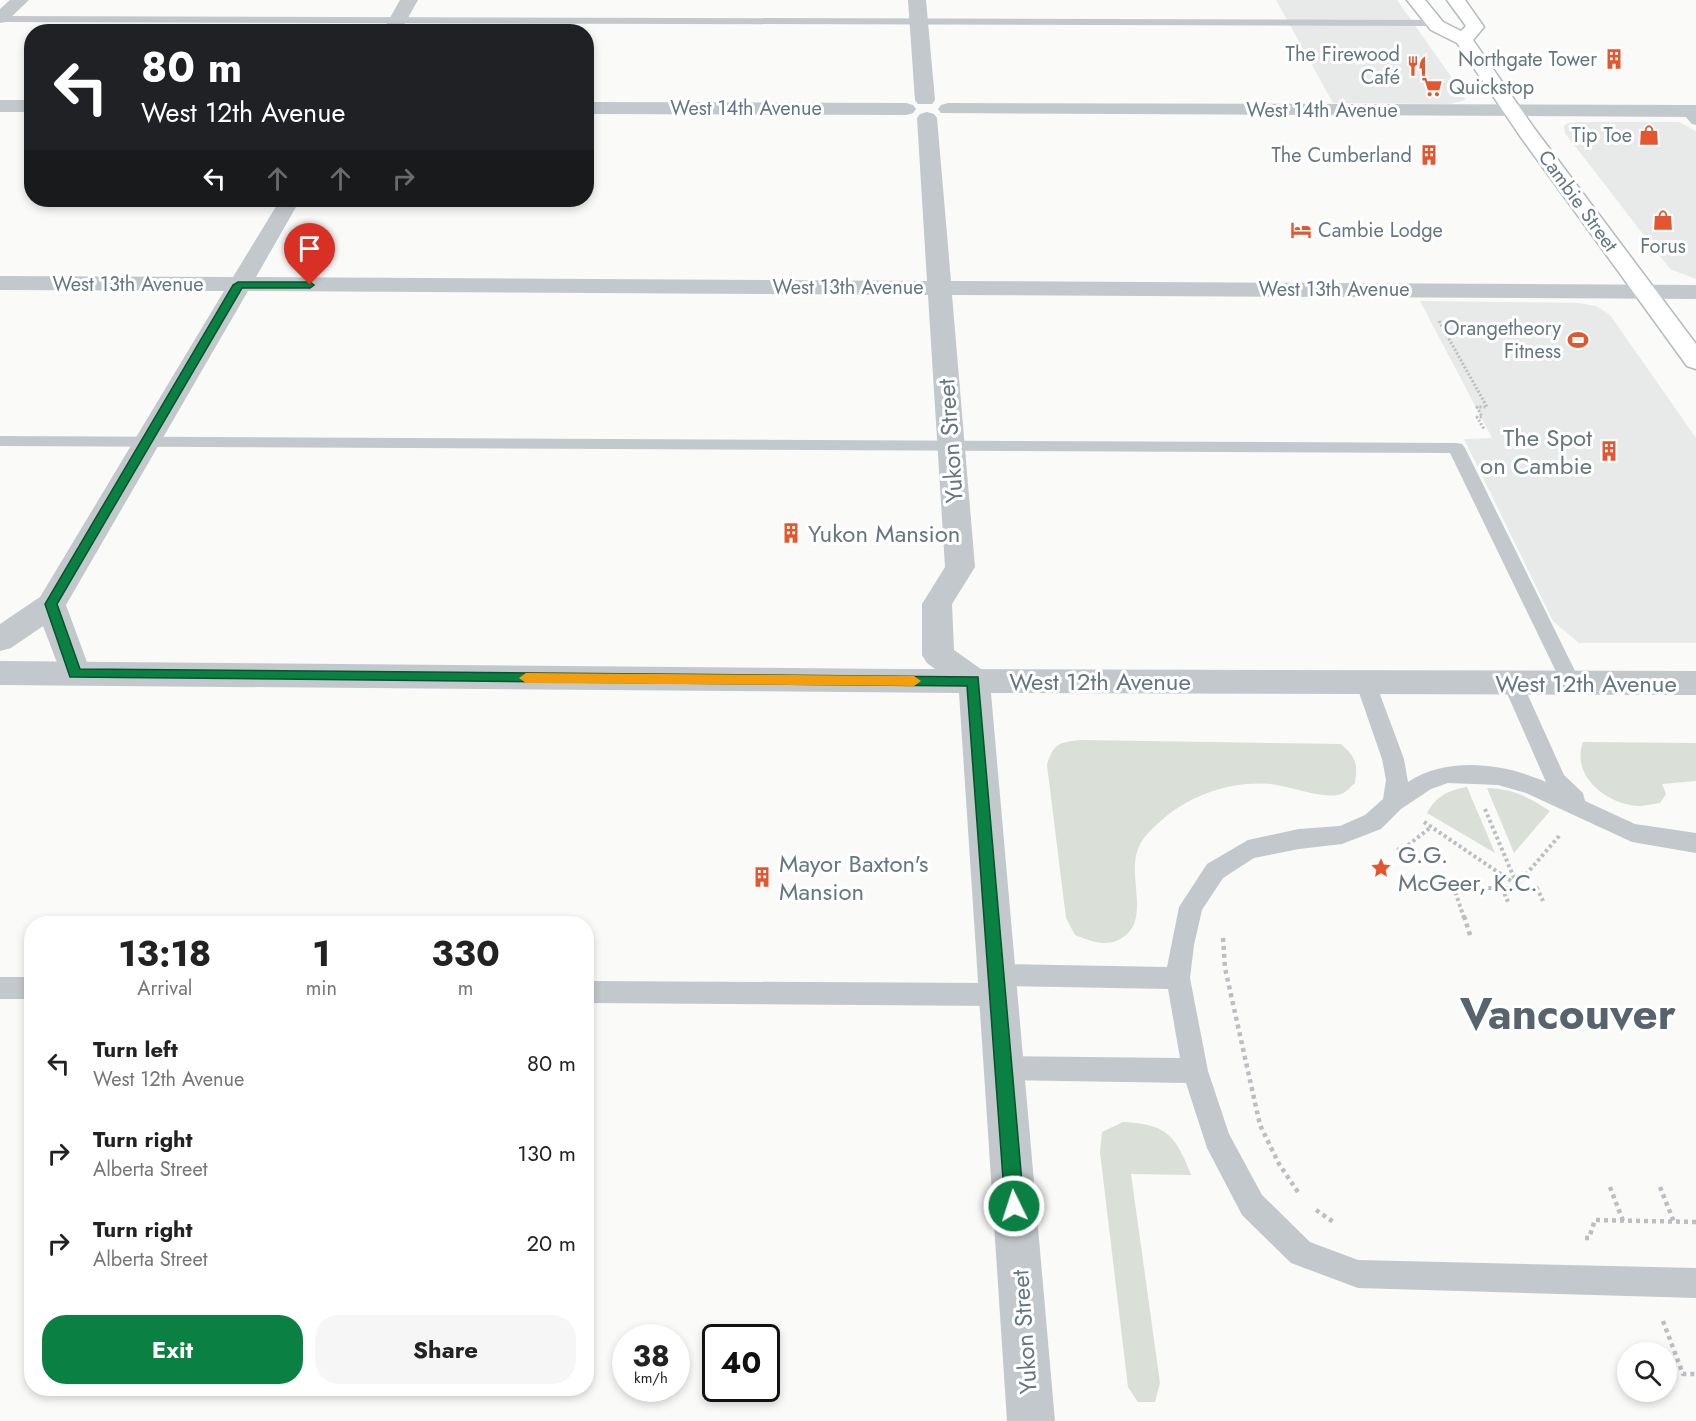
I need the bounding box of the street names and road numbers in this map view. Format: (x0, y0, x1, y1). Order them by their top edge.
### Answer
street label: West 14th Avenue (670, 94, 822, 123)
street label: West 14th Avenue (1246, 96, 1398, 125)
street label: Cambie Street (1531, 144, 1625, 258)
street label: West 13th Avenue (53, 270, 203, 299)
street label: West 13th Avenue (773, 273, 923, 302)
street label: West 13th Avenue (1259, 275, 1409, 304)
street label: Yukon Street (928, 377, 972, 504)
street label: West 12th Avenue (1009, 664, 1191, 699)
street label: West 12th Avenue (1495, 666, 1677, 701)
street label: Yukon Street (1002, 1268, 1046, 1395)

